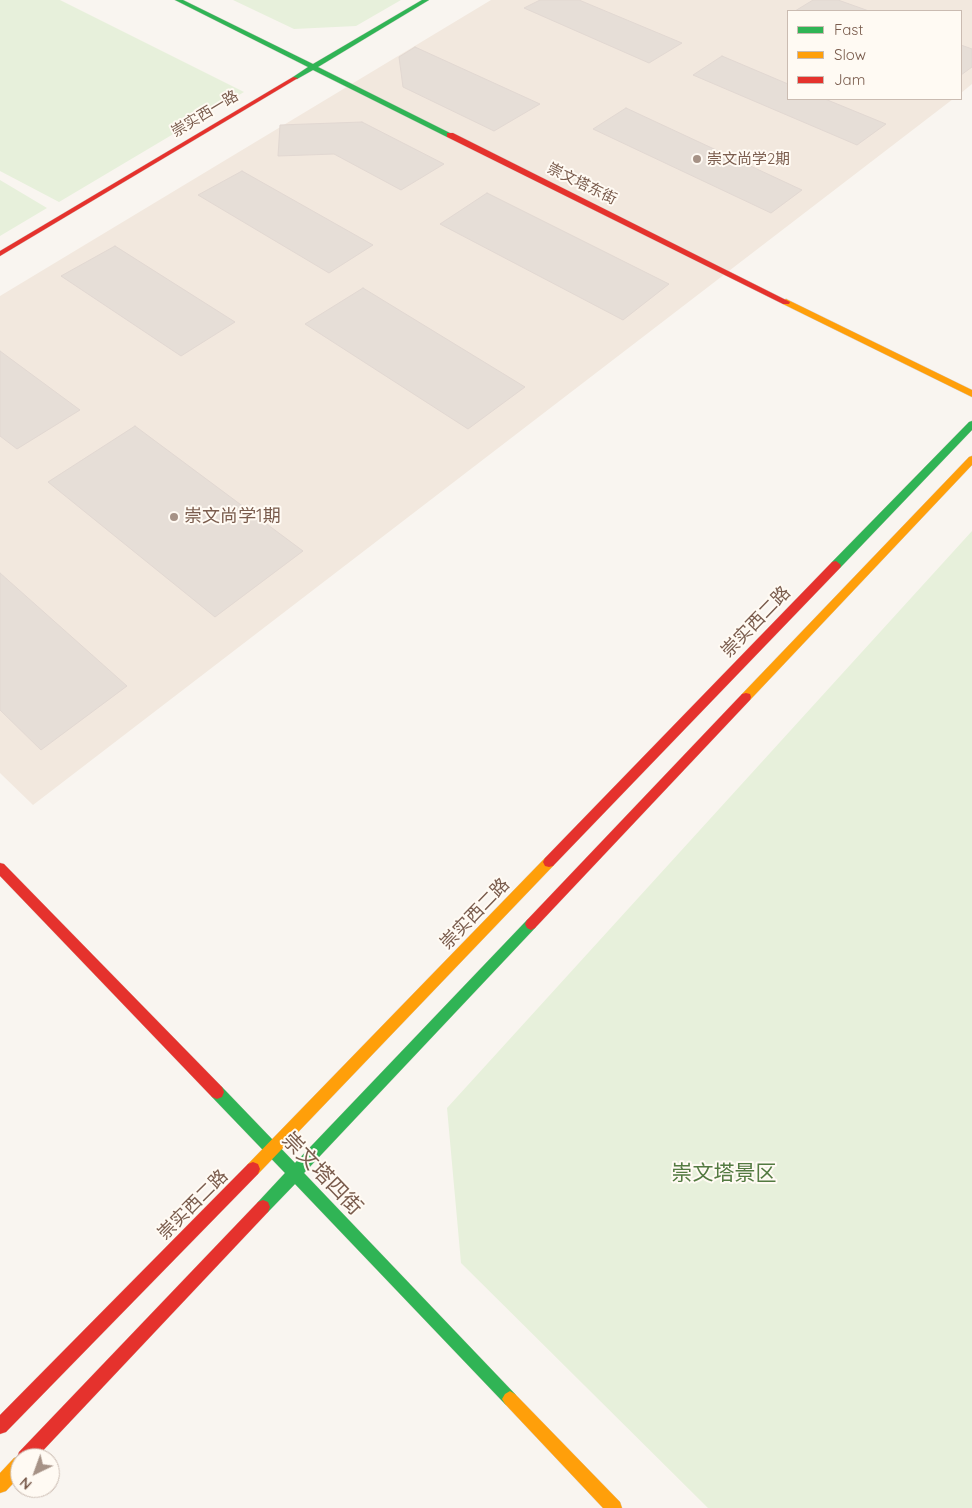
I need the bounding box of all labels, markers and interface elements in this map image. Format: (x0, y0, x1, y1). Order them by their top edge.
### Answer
legend (787, 10, 962, 100)
text: Fast (834, 20, 863, 39)
text: Slow (834, 45, 866, 64)
text: Jam (834, 70, 865, 89)
street label: 崇实西一路 (168, 87, 242, 141)
place label: 崇文尚学2期 (707, 150, 790, 168)
marker: 崇文尚学2期 (691, 153, 703, 165)
street label: 崇文塔东街 (544, 159, 620, 209)
place label: 崇文尚学1期 (184, 506, 281, 528)
marker: 崇文尚学1期 (168, 511, 180, 523)
street label: 崇实西二路 (717, 582, 795, 662)
street label: 崇实西二路 (436, 874, 514, 954)
street label: 崇文塔四街 (276, 1127, 368, 1221)
park label: 崇文塔景区 (672, 1161, 776, 1187)
street label: 崇实西二路 (154, 1166, 232, 1244)
north arrow (10, 1448, 60, 1498)
text: N (16, 1473, 35, 1494)

